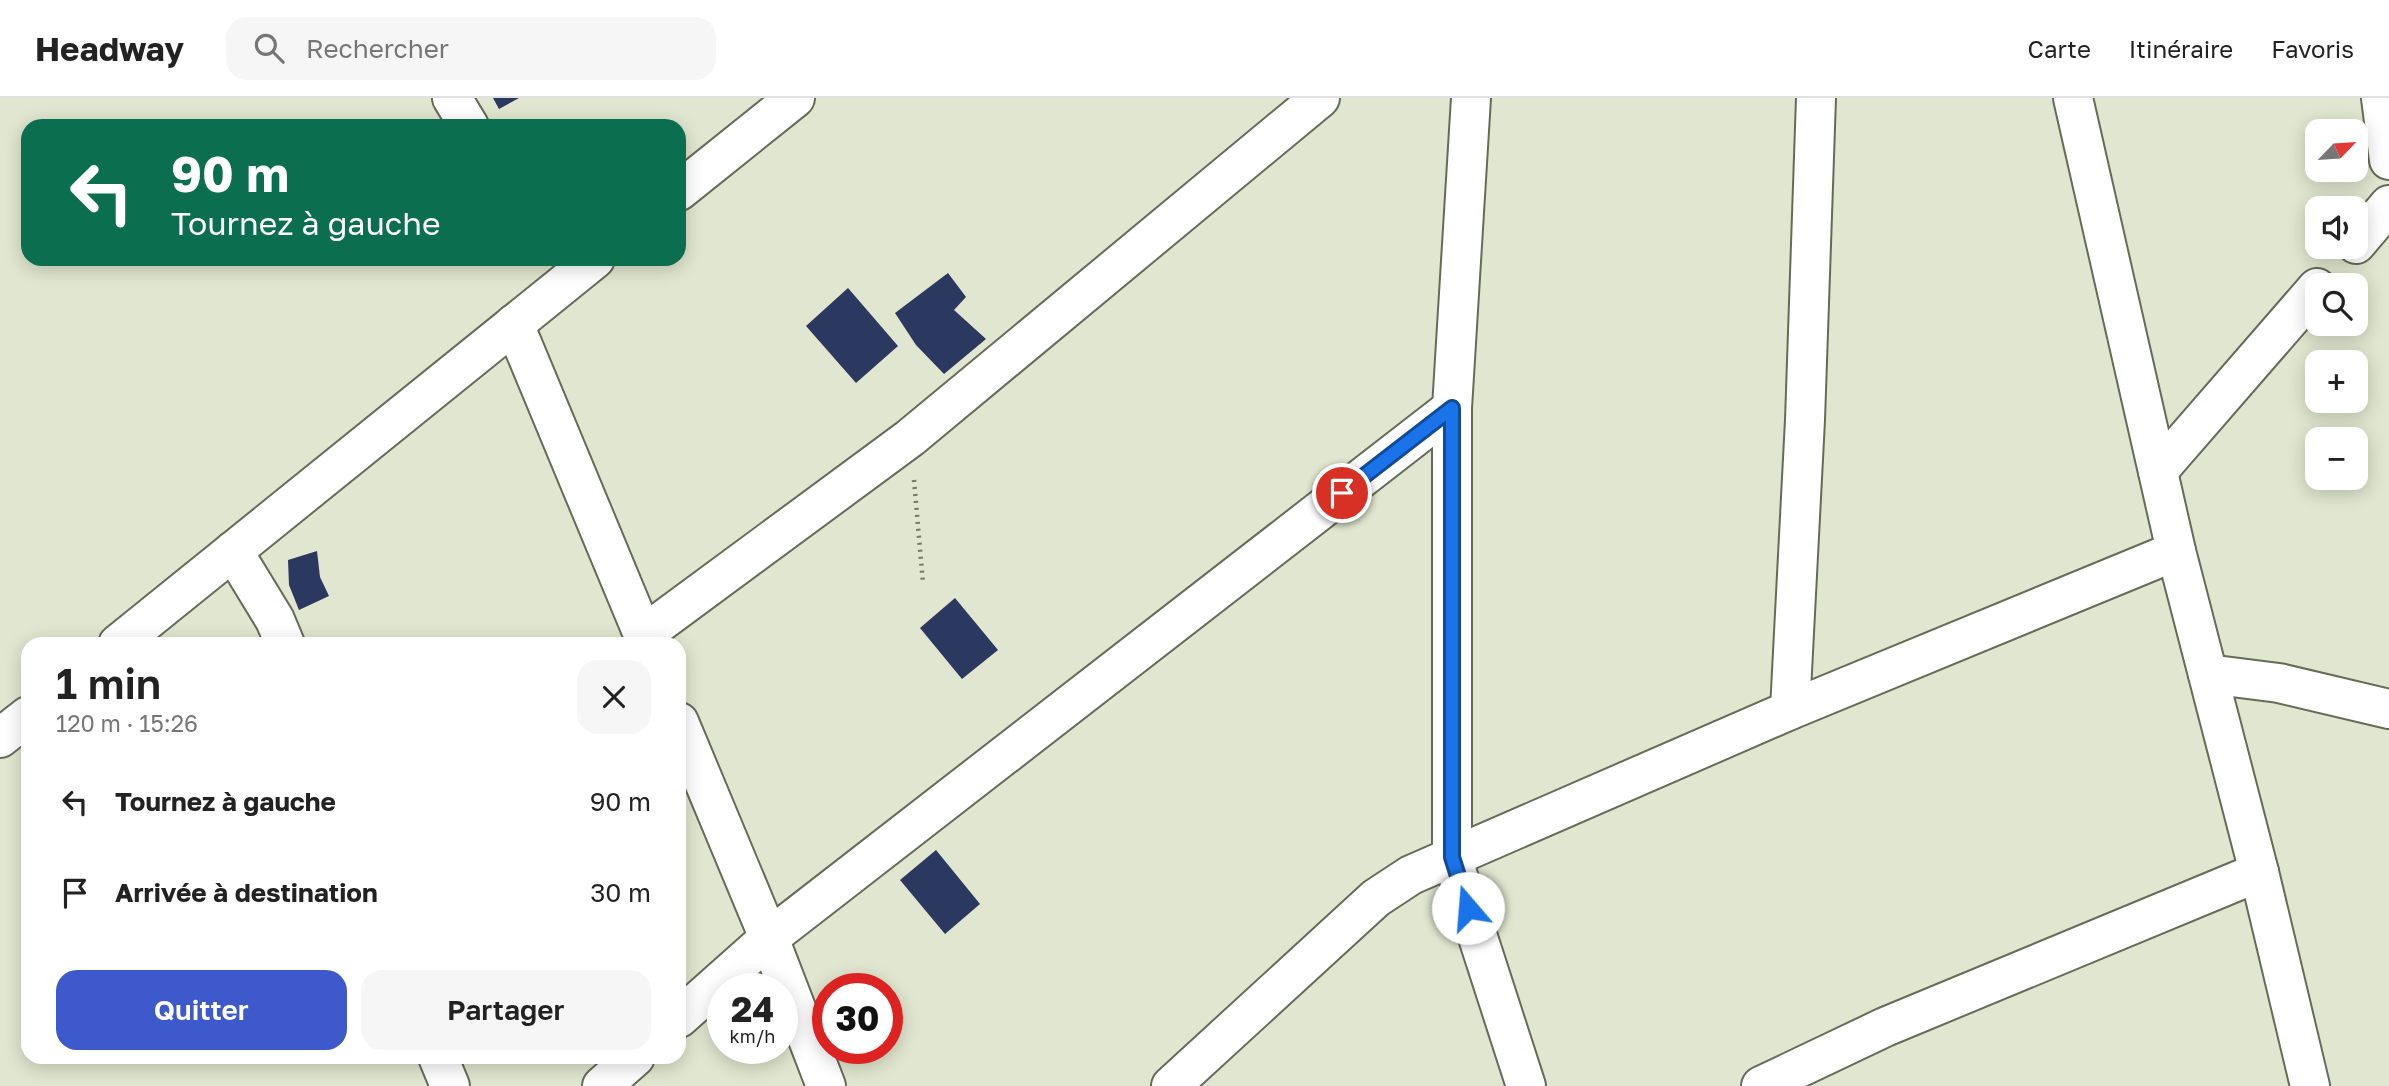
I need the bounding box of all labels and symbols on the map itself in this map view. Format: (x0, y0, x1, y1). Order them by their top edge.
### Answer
north arrow (2305, 119, 2368, 182)
pin (1312, 463, 1372, 523)
position arrow (1431, 871, 1505, 945)
speed limit sign: 30 (812, 973, 903, 1064)

